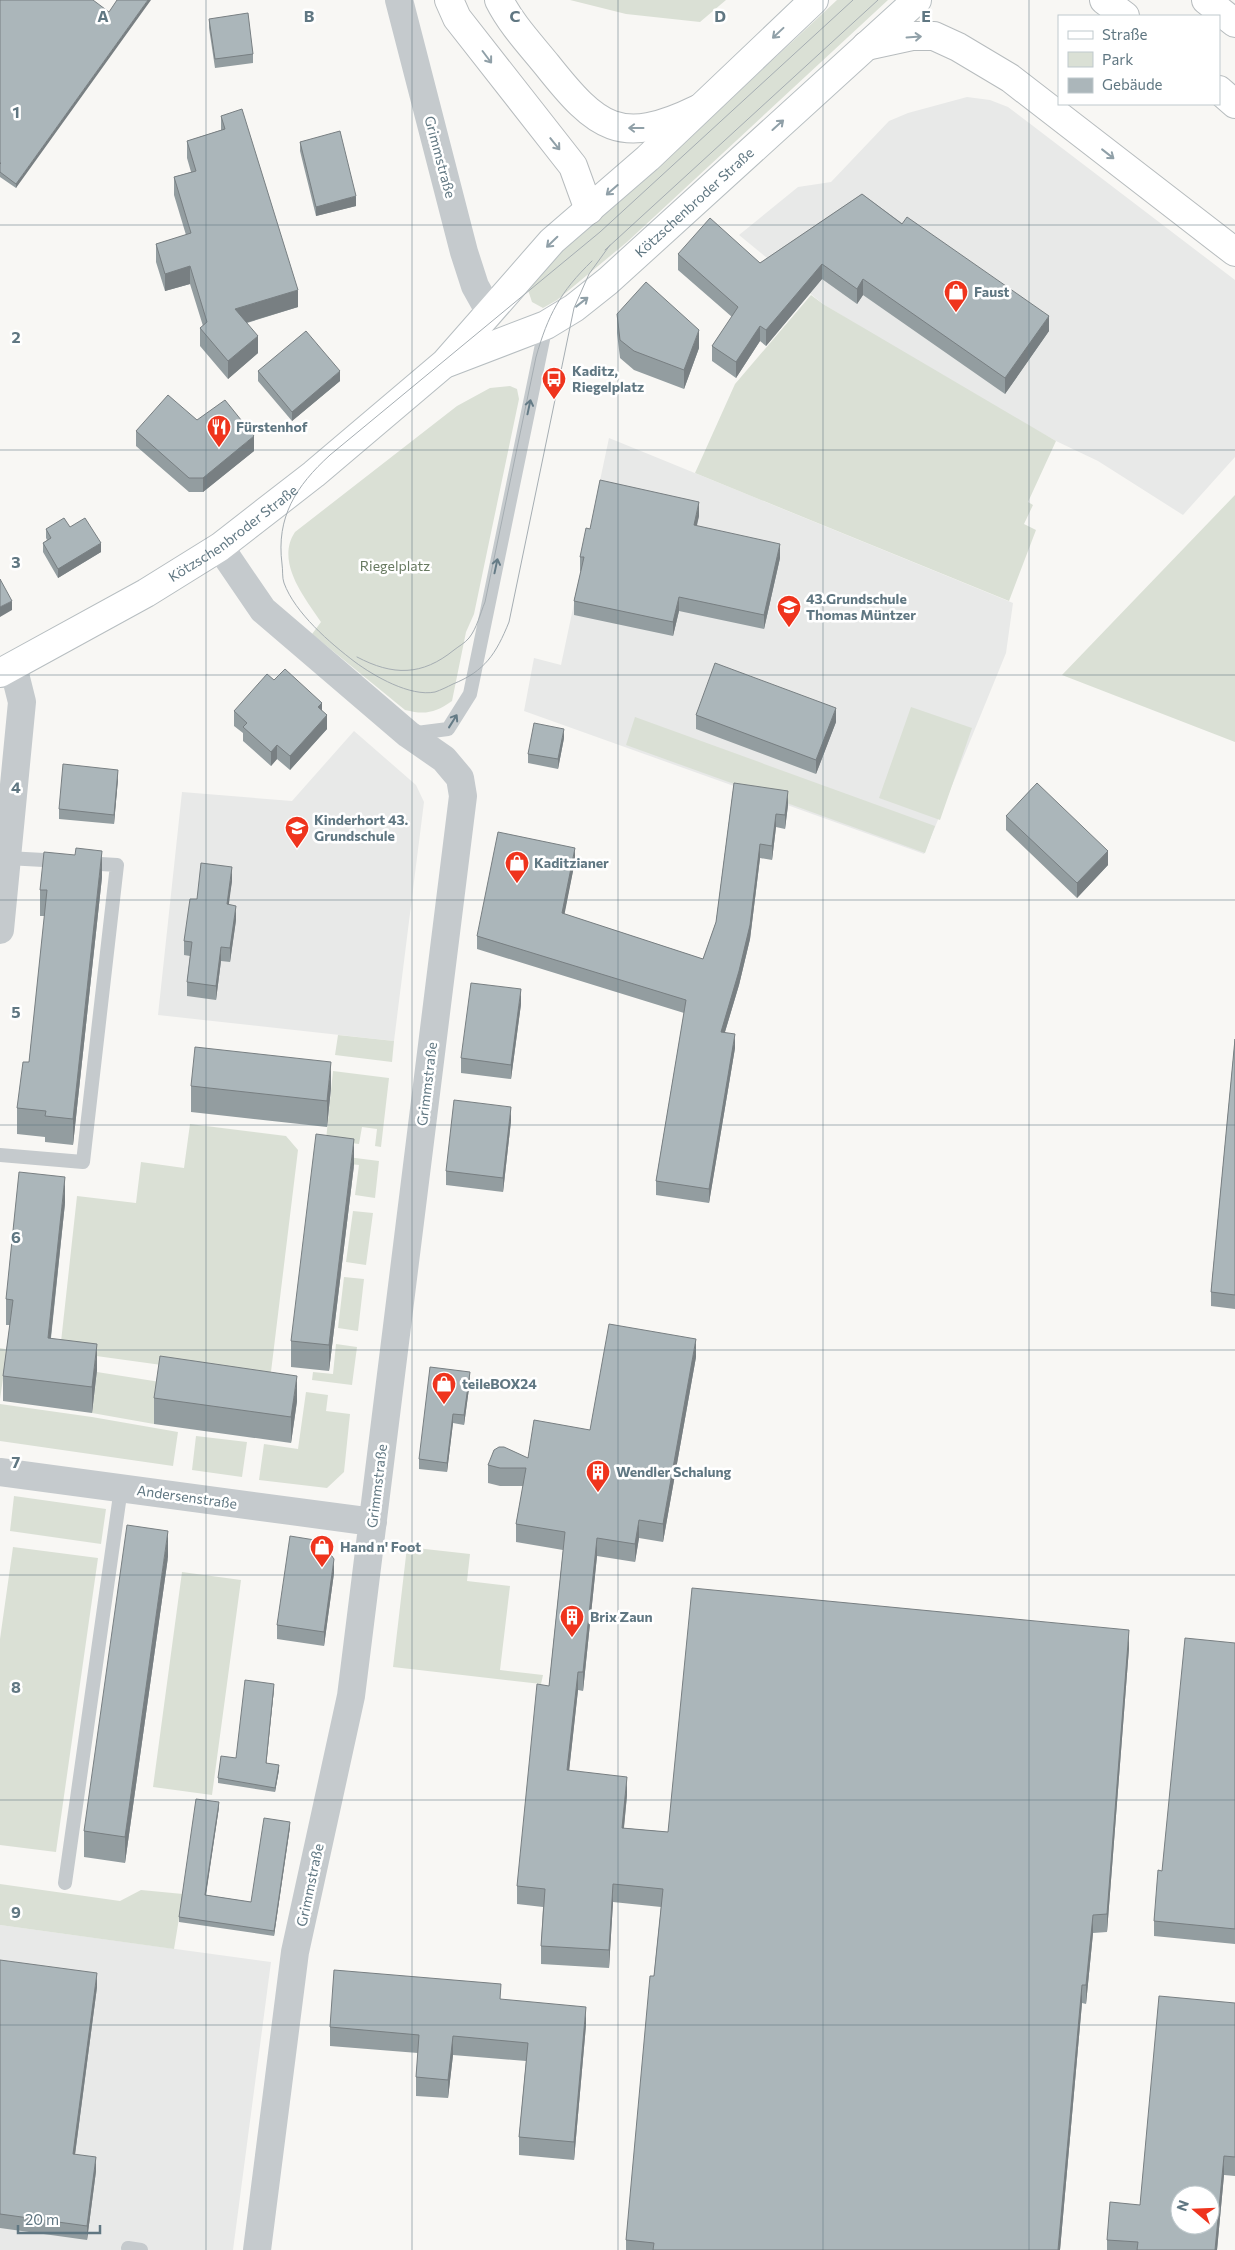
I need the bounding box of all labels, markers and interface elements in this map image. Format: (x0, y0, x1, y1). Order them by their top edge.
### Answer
text: A (97, 6, 109, 25)
text: B (304, 6, 315, 25)
text: C (510, 6, 521, 25)
text: D (714, 6, 726, 25)
text: E (921, 6, 931, 25)
legend (1058, 15, 1220, 105)
text: Straße (1102, 25, 1148, 43)
one-way arrow (772, 27, 785, 39)
one-way arrow (906, 32, 922, 41)
one-way arrow (482, 50, 492, 64)
text: Park (1102, 50, 1133, 68)
text: Gebäude (1102, 75, 1163, 93)
text: 1 (12, 102, 20, 121)
street label: Grimmstraße (421, 114, 460, 200)
one-way arrow (771, 119, 784, 131)
one-way arrow (628, 123, 644, 133)
one-way arrow (549, 137, 560, 150)
street label: Kötzschenbroder Straße (631, 144, 757, 260)
one-way arrow (1101, 149, 1115, 159)
one-way arrow (605, 184, 618, 196)
one-way arrow (546, 236, 558, 248)
shop icon: Faust (943, 279, 969, 313)
place label: Faust (974, 283, 1010, 300)
one-way arrow (575, 296, 588, 307)
text: 2 (11, 327, 21, 346)
place label: Kaditz, Riegelplatz (572, 362, 644, 395)
bus stop icon: Kaditz, Riegelplatz (541, 366, 567, 400)
one-way arrow (525, 400, 534, 416)
restaurant icon: Fürstenhof (206, 414, 232, 448)
place label: Fürstenhof (236, 418, 308, 435)
street label: Kötzschenbroder Straße (165, 481, 301, 585)
text: 3 (11, 552, 21, 571)
park label: Riegelplatz (360, 557, 430, 574)
one-way arrow (492, 559, 501, 575)
place label: 43.Grundschule Thomas Müntzer (806, 590, 916, 623)
school or university icon: 43.Grundschule Thomas Müntzer (776, 594, 802, 628)
one-way arrow (448, 715, 458, 729)
text: 4 (11, 777, 21, 796)
place label: Kinderhort 43. Grundschule (314, 811, 408, 844)
school or university icon: Kinderhort 43. Grundschule (284, 815, 310, 849)
shop icon: Kaditzianer (504, 850, 530, 884)
place label: Kaditzianer (534, 854, 609, 871)
text: 5 (11, 1002, 21, 1021)
street label: Grimmstraße (413, 1041, 440, 1127)
text: 6 (11, 1227, 21, 1246)
shop icon: teileBOX24 (431, 1371, 457, 1405)
place label: teileBOX24 (462, 1375, 537, 1392)
street label: Grimmstraße (363, 1443, 390, 1529)
text: 7 (12, 1452, 21, 1471)
building icon: Wendler Schalung (585, 1459, 611, 1493)
place label: Wendler Schalung (616, 1463, 732, 1480)
street label: Andersenstraße (136, 1481, 238, 1512)
shop icon: Hand n' Foot (309, 1534, 335, 1568)
place label: Hand n' Foot (340, 1538, 421, 1555)
building icon: Brix Zaun (559, 1604, 585, 1638)
place label: Brix Zaun (590, 1608, 653, 1625)
text: 8 (11, 1677, 21, 1696)
street label: Grimmstraße (292, 1842, 327, 1928)
text: 9 (11, 1902, 21, 1921)
north arrow (1170, 2185, 1220, 2235)
text: N (1172, 2198, 1192, 2213)
scale bar (18, 2202, 100, 2234)
text: 20 m (25, 2210, 59, 2228)

